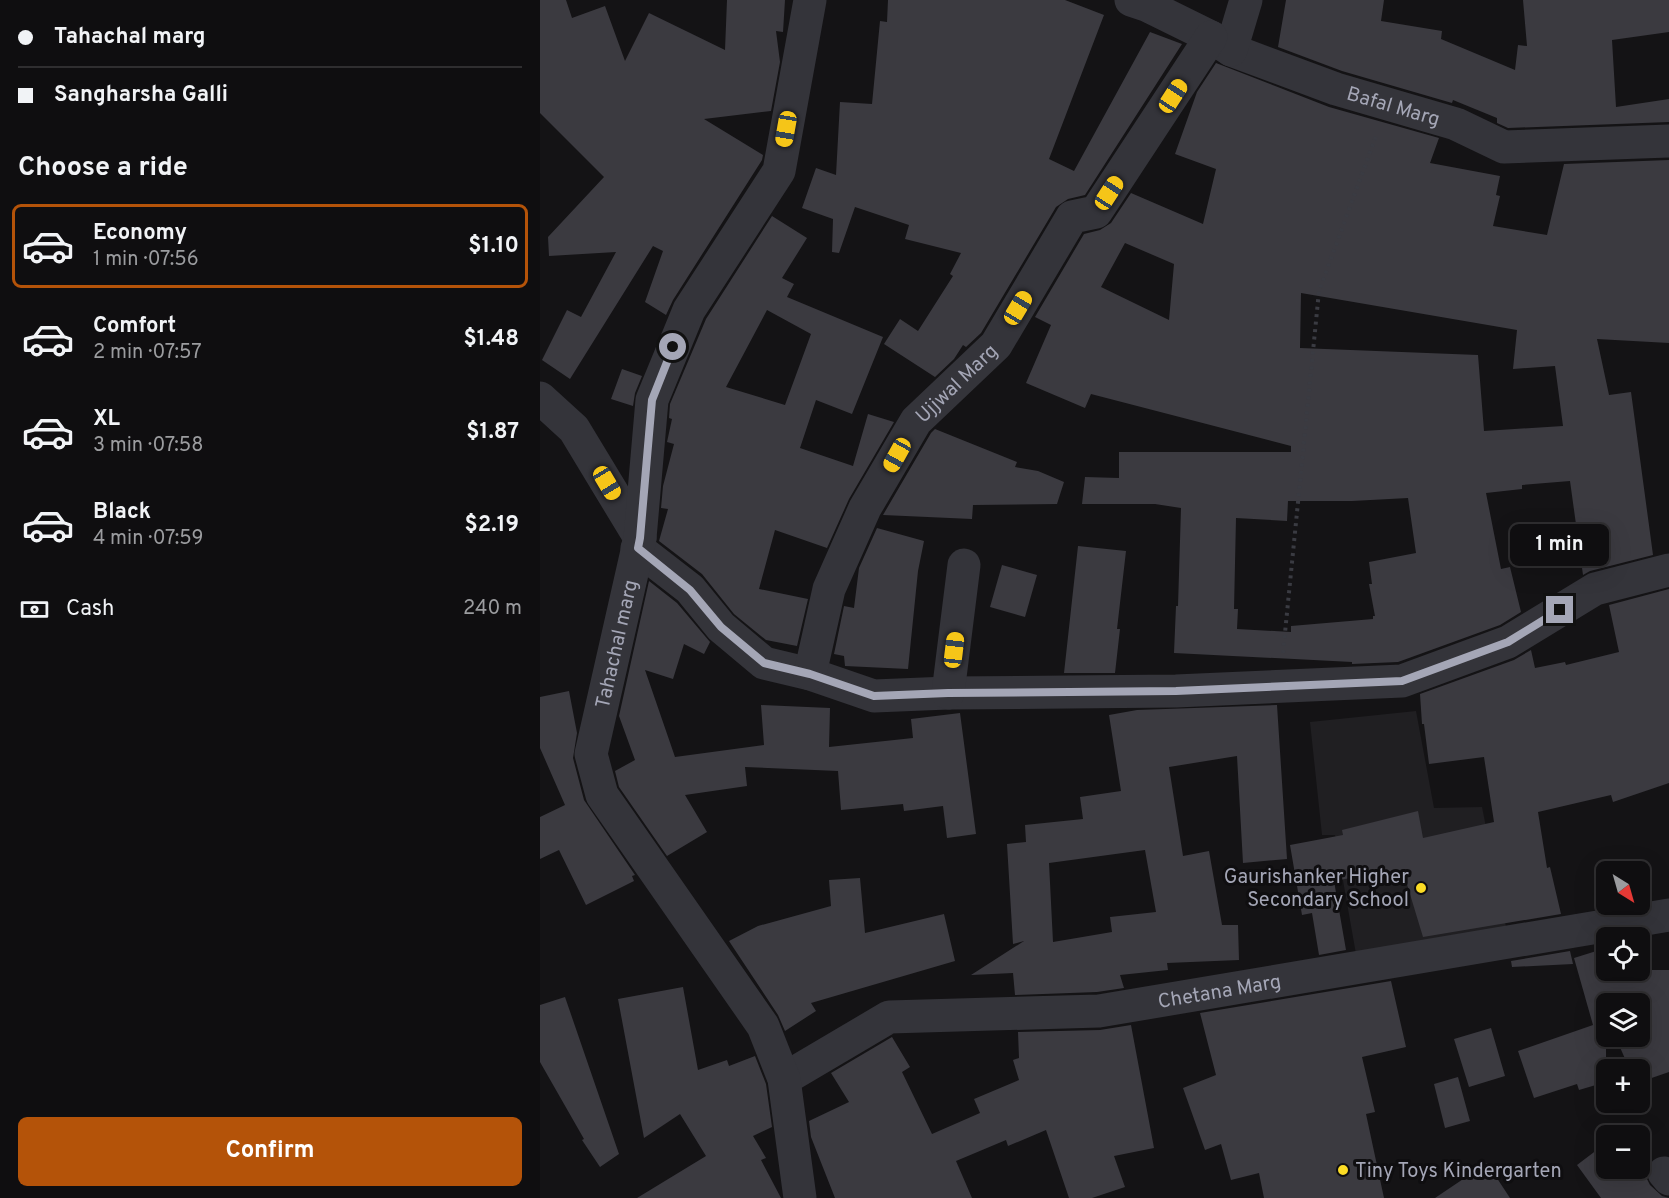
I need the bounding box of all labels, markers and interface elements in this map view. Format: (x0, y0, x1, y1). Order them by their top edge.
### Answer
text: Tahachal marg (54, 24, 206, 51)
car (1156, 76, 1190, 116)
text: Sangharsha Galli (54, 82, 228, 109)
street label: Bafal Marg (1343, 82, 1443, 134)
car (774, 110, 798, 148)
text: Choose a ride (18, 151, 188, 185)
car (1092, 173, 1126, 213)
icon: car (21, 219, 75, 273)
text: Economy (93, 220, 187, 247)
text: $1.10 (468, 233, 519, 260)
text: 1 min · 07:56 (93, 247, 199, 273)
car (1001, 288, 1035, 328)
icon: car (21, 312, 75, 366)
text: Comfort (93, 313, 176, 340)
text: $1.48 (463, 326, 519, 353)
route start (659, 333, 686, 360)
street label: Ujjwal Marg (911, 339, 1004, 429)
text: 2 min · 07:57 (93, 340, 202, 366)
icon: car (21, 405, 75, 459)
text: XL (93, 406, 120, 433)
text: $1.87 (466, 419, 519, 446)
text: 3 min · 07:58 (93, 433, 203, 459)
car (880, 435, 914, 475)
car (590, 463, 624, 503)
icon: car (21, 498, 75, 552)
text: Black (93, 499, 151, 526)
text: $2.19 (465, 512, 519, 539)
callout: 1 min (1510, 523, 1610, 565)
text: 4 min · 07:59 (93, 526, 203, 552)
text: 1 min (1535, 532, 1584, 558)
street label: Tahachal marg (591, 577, 645, 711)
icon: cash (18, 593, 51, 626)
text: Cash (66, 596, 115, 623)
text: 240 m (463, 596, 522, 622)
route end (1546, 596, 1573, 623)
car (943, 631, 965, 669)
north arrow (1596, 861, 1650, 915)
map controls (1596, 861, 1650, 1179)
place label: Gaurishanker Higher Secondary School (1224, 865, 1409, 914)
marker: Gaurishanker Higher Secondary School (1414, 881, 1428, 895)
button: locate (1596, 927, 1650, 981)
street label: Chetana Marg (1156, 970, 1283, 1016)
button: layers (1596, 993, 1650, 1047)
button: + (1596, 1059, 1650, 1113)
button: Confirm (18, 1117, 522, 1186)
button: − (1596, 1125, 1650, 1179)
place label: Tiny Toys Kindergarten (1355, 1159, 1562, 1185)
marker: Tiny Toys Kindergarten (1336, 1163, 1350, 1177)

